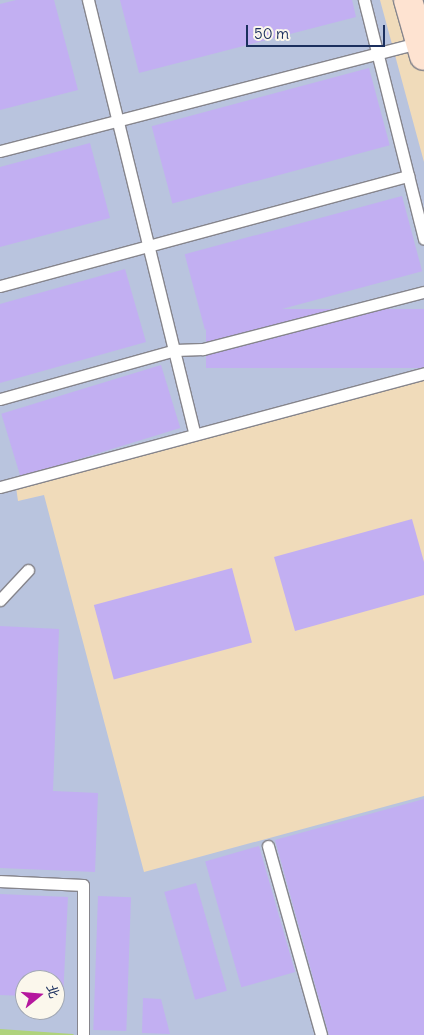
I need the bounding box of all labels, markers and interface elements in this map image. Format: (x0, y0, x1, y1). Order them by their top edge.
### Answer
scale bar (249, 15, 388, 47)
text: 50 m (254, 24, 289, 43)
north arrow (15, 970, 65, 1020)
text: 北 (43, 982, 64, 1000)

